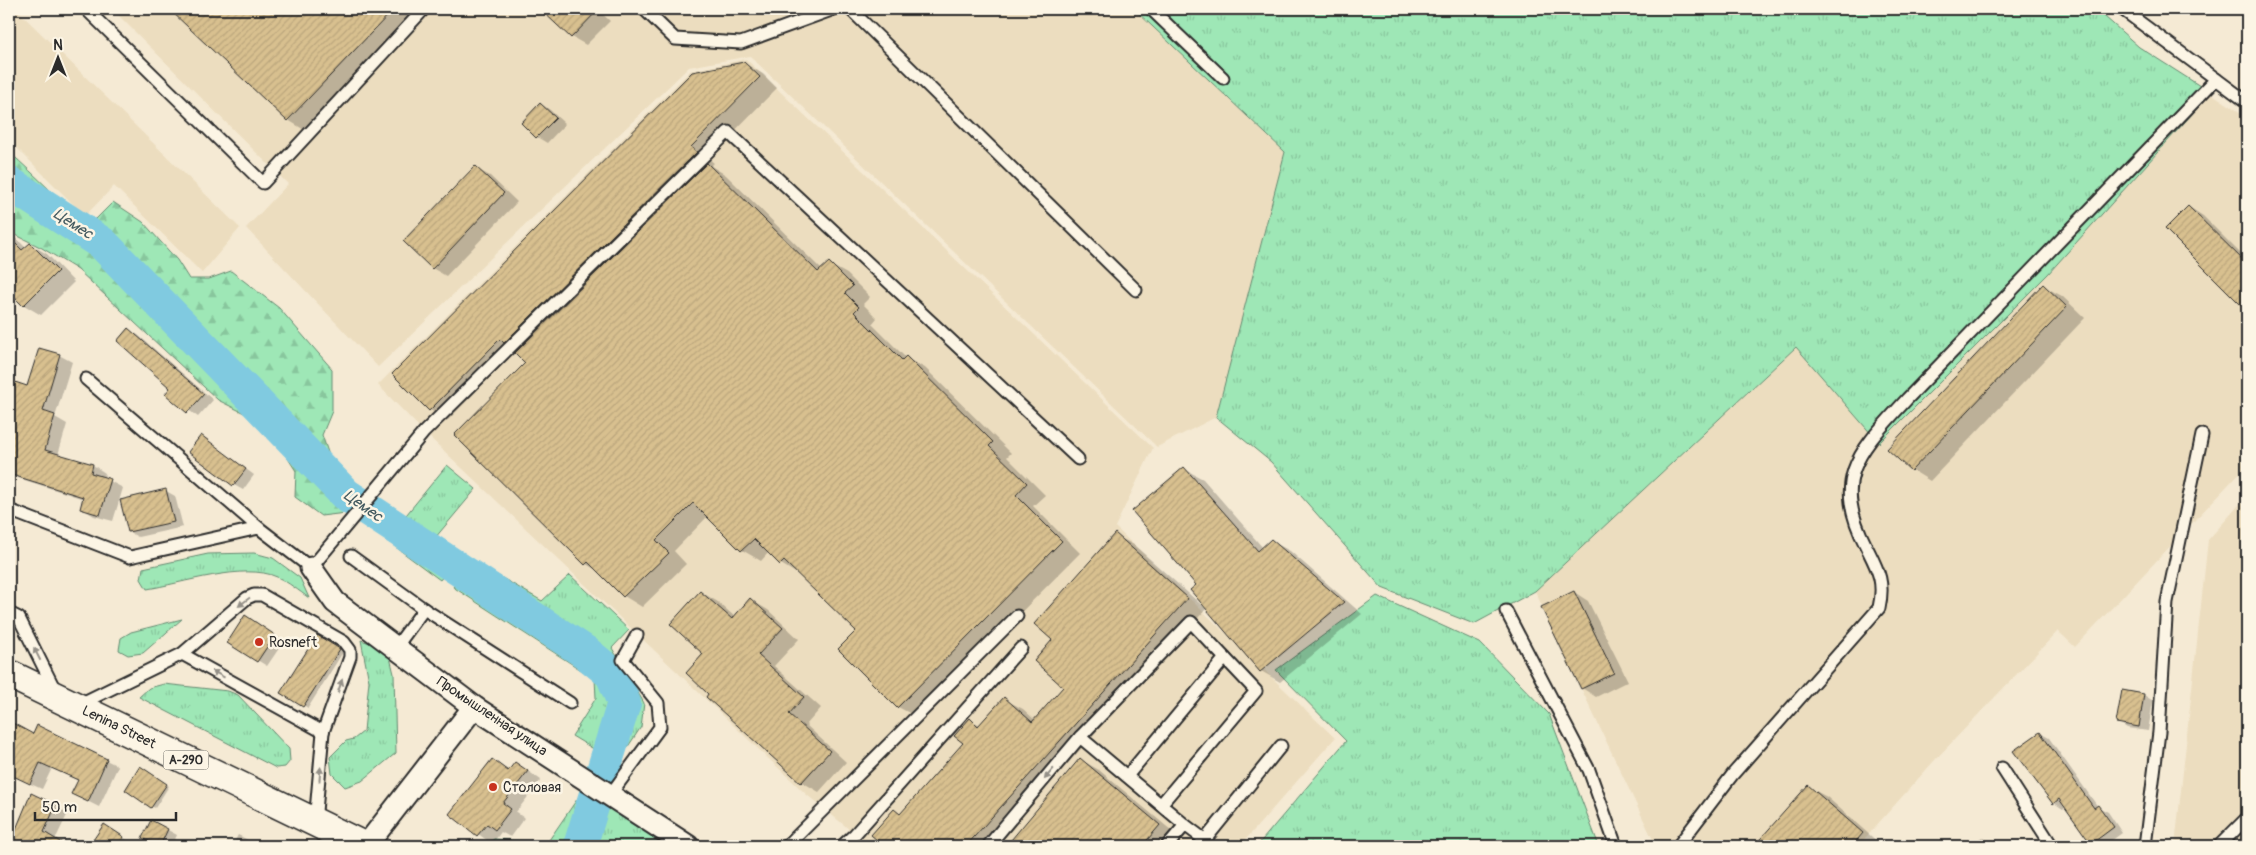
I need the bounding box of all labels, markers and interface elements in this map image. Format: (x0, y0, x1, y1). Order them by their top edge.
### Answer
north arrow (32, 32, 82, 82)
text: N (53, 37, 63, 54)
water label: Цемес (50, 204, 97, 244)
water label: Цемес (340, 486, 387, 527)
one-way arrow (237, 597, 251, 607)
place label: Rosneft (269, 634, 317, 651)
marker: Rosneft (253, 636, 265, 648)
one-way arrow (33, 647, 41, 662)
one-way arrow (210, 670, 225, 678)
street label: Промышленная улица (433, 673, 551, 759)
one-way arrow (336, 678, 344, 693)
street label: Lenina Street (79, 702, 159, 752)
road number: А-290 (164, 750, 208, 770)
one-way arrow (316, 766, 324, 782)
one-way arrow (1043, 768, 1054, 781)
place label: Столовая (503, 779, 561, 796)
marker: Столовая (487, 781, 499, 793)
scale bar (35, 790, 176, 822)
text: 50 m (42, 798, 77, 817)

